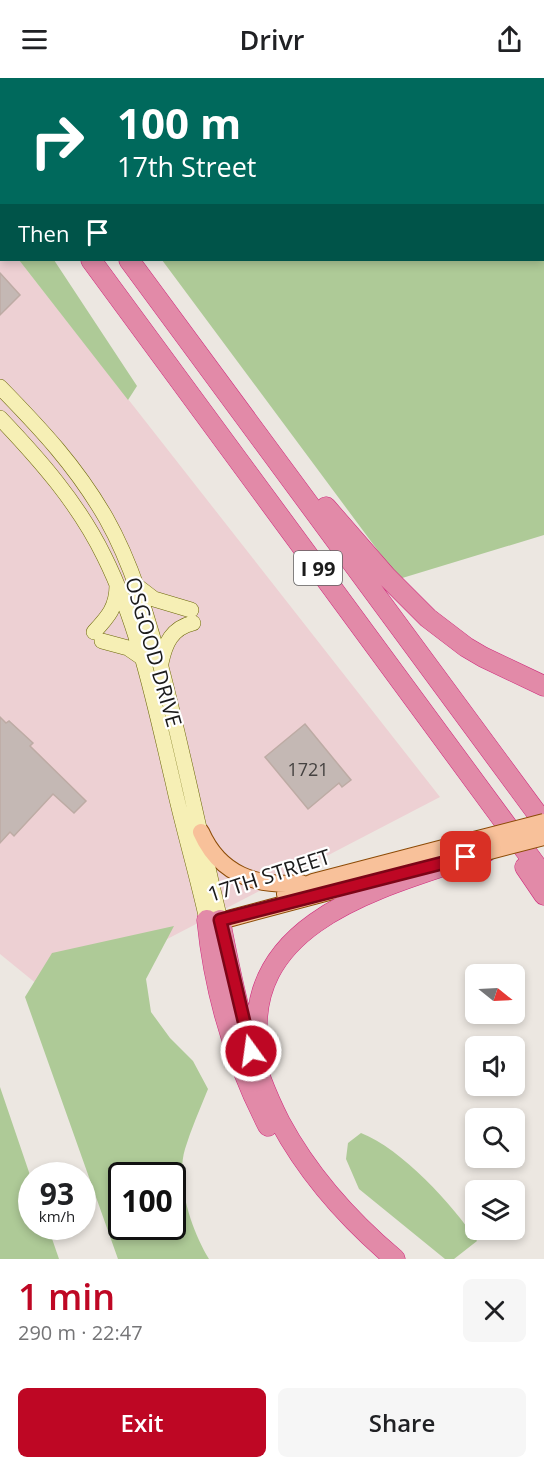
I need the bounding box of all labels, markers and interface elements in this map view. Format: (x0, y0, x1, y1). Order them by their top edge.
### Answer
text: Drivr (239, 21, 305, 58)
icon: menu (18, 23, 51, 56)
icon: share (493, 23, 526, 56)
text: 100 m (117, 94, 241, 151)
icon: right (18, 102, 96, 180)
text: 17th Street (117, 148, 256, 185)
icon: arrive (81, 216, 114, 249)
text: Then (18, 218, 69, 248)
road number: I 99 (294, 551, 342, 585)
street label: OSGOOD DRIVE (119, 574, 189, 730)
house number: 1721 (287, 757, 329, 781)
pin (440, 831, 491, 882)
icon: arrive (449, 840, 482, 873)
street label: 17TH STREET (204, 842, 334, 908)
north arrow (465, 964, 525, 1024)
map controls (465, 964, 525, 1240)
position arrow (219, 1019, 283, 1083)
button: sound (465, 1036, 525, 1096)
button: search (465, 1108, 525, 1168)
speed limit sign: 100 (108, 1162, 186, 1240)
text: 93 (40, 1173, 74, 1214)
button: layers (465, 1180, 525, 1240)
text: km/h (39, 1206, 75, 1226)
text: 1 min (18, 1272, 115, 1321)
button: close (463, 1279, 526, 1342)
text: 290 m · 22:47 (18, 1319, 143, 1346)
button: Exit (18, 1388, 266, 1457)
button: Share (278, 1388, 526, 1457)

